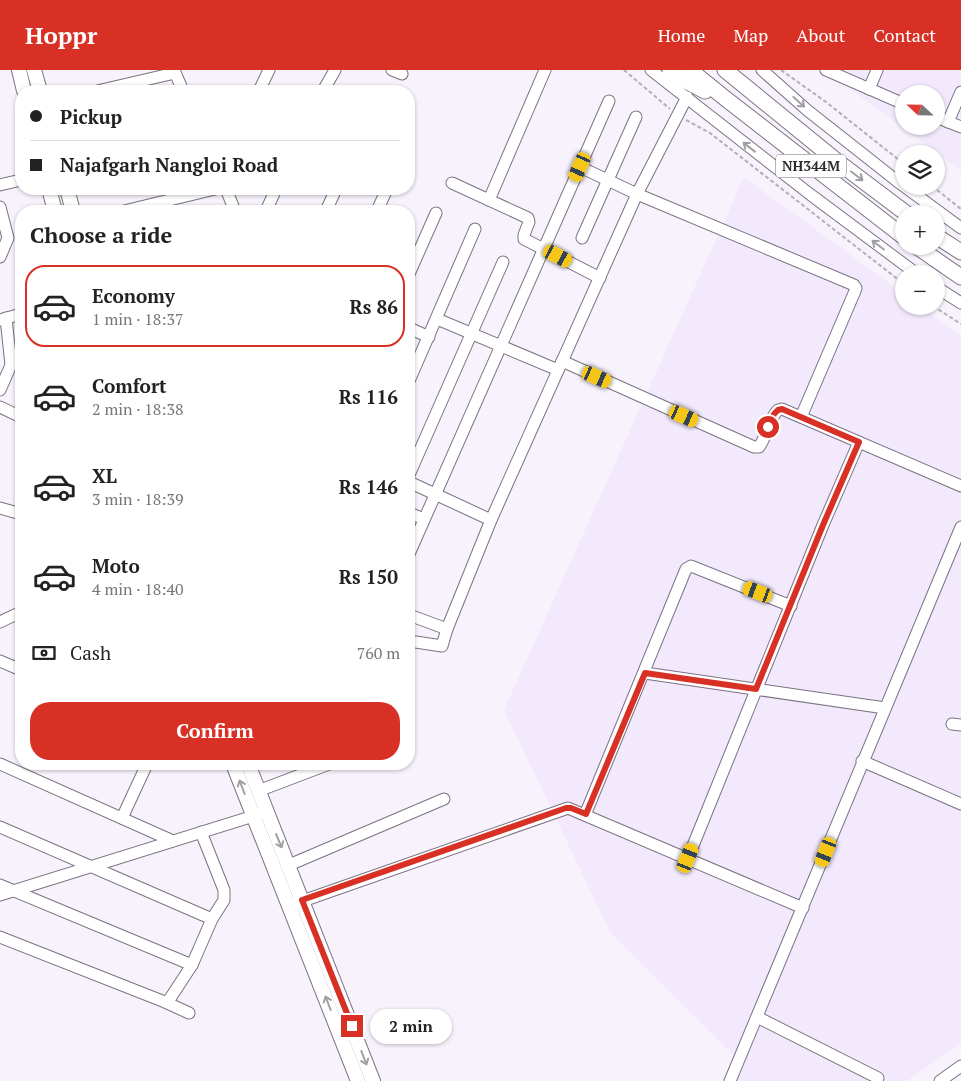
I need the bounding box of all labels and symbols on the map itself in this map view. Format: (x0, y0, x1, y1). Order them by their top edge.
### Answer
north arrow (895, 85, 945, 135)
one-way arrow (792, 97, 805, 108)
one-way arrow (743, 141, 756, 152)
car (567, 150, 592, 184)
road number: NH344M (776, 154, 846, 178)
one-way arrow (850, 171, 864, 181)
one-way arrow (872, 240, 885, 251)
car (541, 242, 574, 270)
car (580, 364, 613, 390)
car (667, 403, 700, 429)
route start (757, 416, 779, 438)
car (741, 580, 774, 604)
one-way arrow (237, 780, 246, 795)
one-way arrow (275, 834, 284, 849)
car (813, 835, 838, 869)
car (675, 841, 700, 875)
one-way arrow (322, 996, 332, 1011)
callout: 2 min (370, 1008, 452, 1044)
route end (341, 1015, 363, 1037)
one-way arrow (360, 1050, 369, 1065)

